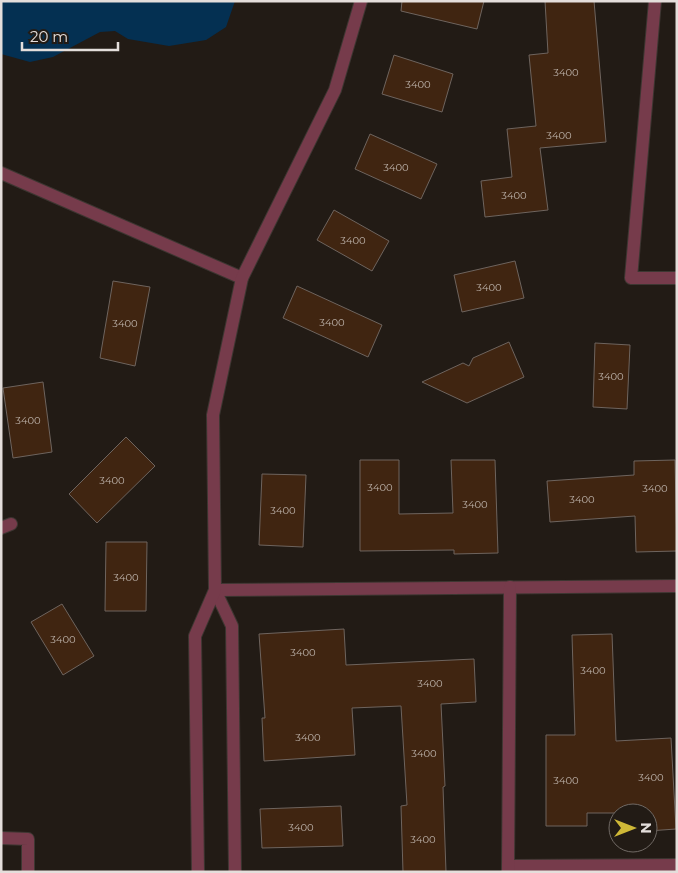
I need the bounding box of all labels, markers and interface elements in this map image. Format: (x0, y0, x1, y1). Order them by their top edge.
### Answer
scale bar (22, 20, 119, 52)
text: 20 m (30, 27, 68, 46)
house number: 3400 (553, 66, 579, 79)
house number: 3400 (405, 78, 431, 91)
house number: 3400 (546, 129, 572, 142)
house number: 3400 (383, 161, 409, 174)
house number: 3400 (501, 189, 527, 202)
house number: 3400 (340, 234, 366, 247)
house number: 3400 (476, 281, 502, 294)
house number: 3400 (319, 316, 345, 329)
house number: 3400 (112, 317, 138, 330)
house number: 3400 (598, 370, 624, 383)
house number: 3400 (15, 414, 41, 427)
house number: 3400 (99, 474, 125, 487)
house number: 3400 (367, 481, 393, 494)
house number: 3400 (642, 482, 668, 495)
house number: 3400 (569, 493, 595, 506)
house number: 3400 (462, 498, 488, 511)
house number: 3400 (270, 504, 296, 517)
house number: 3400 (113, 571, 139, 584)
house number: 3400 (50, 633, 76, 646)
house number: 3400 (290, 646, 316, 659)
house number: 3400 (580, 664, 606, 677)
house number: 3400 (417, 677, 443, 690)
house number: 3400 (295, 731, 321, 744)
house number: 3400 (411, 747, 437, 760)
house number: 3400 (638, 771, 664, 784)
house number: 3400 (553, 774, 579, 787)
north arrow (608, 803, 658, 853)
house number: 3400 (288, 821, 314, 834)
text: N (637, 822, 655, 834)
house number: 3400 (410, 833, 436, 846)

